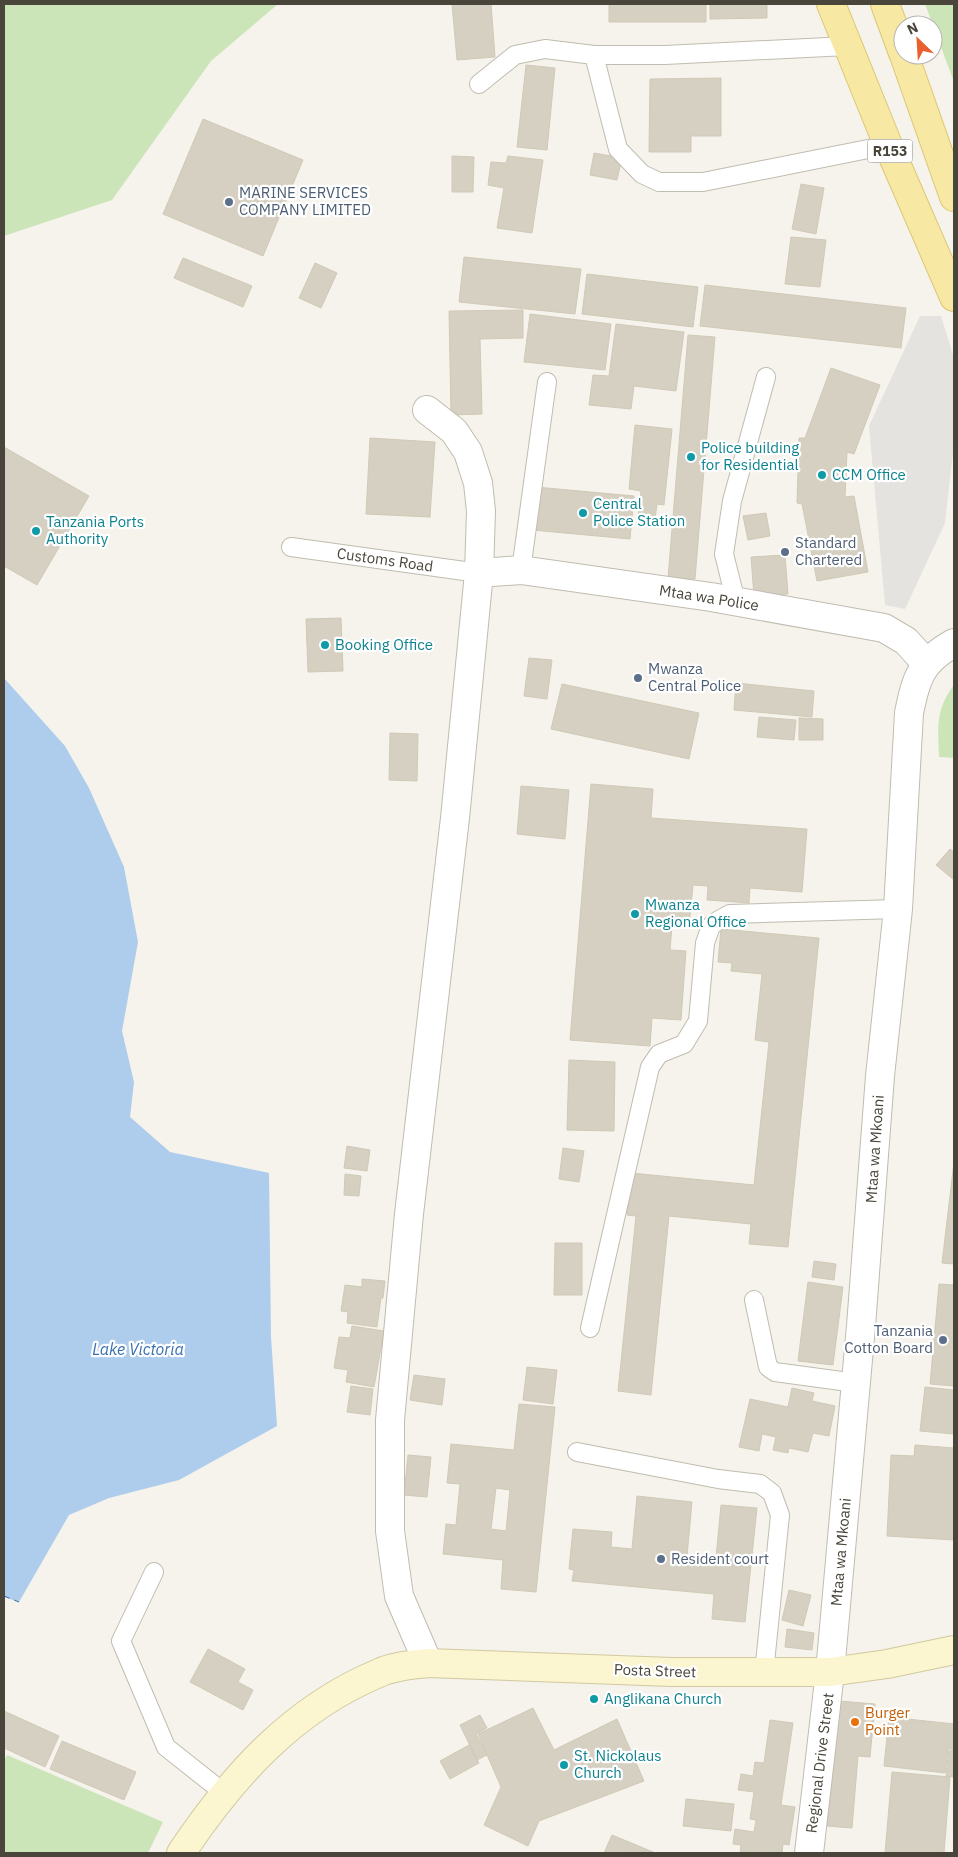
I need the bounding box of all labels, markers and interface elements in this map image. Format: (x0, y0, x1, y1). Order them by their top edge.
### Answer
north arrow (893, 15, 943, 65)
text: N (904, 18, 921, 39)
road number: R153 (868, 140, 912, 162)
place label: MARINE SERVICES COMPANY LIMITED (239, 183, 371, 219)
marker: MARINE SERVICES COMPANY LIMITED (223, 196, 235, 208)
place label: Police building for Residential (701, 438, 799, 474)
marker: Police building for Residential (685, 451, 697, 463)
place label: CCM Office (832, 465, 906, 484)
marker: CCM Office (816, 469, 828, 481)
place label: Central Police Station (593, 494, 685, 530)
marker: Central Police Station (577, 507, 589, 519)
place label: Tanzania Ports Authority (46, 512, 144, 548)
marker: Tanzania Ports Authority (30, 525, 42, 537)
place label: Standard Chartered (795, 533, 862, 569)
street label: Customs Road (336, 543, 434, 576)
marker: Standard Chartered (779, 546, 791, 558)
street label: Mtaa wa Police (658, 580, 760, 615)
place label: Booking Office (335, 635, 433, 654)
marker: Booking Office (319, 639, 331, 651)
place label: Mwanza Central Police (648, 659, 741, 695)
marker: Mwanza Central Police (632, 672, 644, 684)
place label: Mwanza Regional Office (645, 895, 747, 931)
marker: Mwanza Regional Office (629, 908, 641, 920)
street label: Mtaa wa Mkoani (861, 1094, 888, 1204)
place label: Tanzania Cotton Board (844, 1321, 933, 1357)
marker: Tanzania Cotton Board (937, 1334, 949, 1346)
water label: Lake Victoria (92, 1339, 184, 1359)
street label: Mtaa wa Mkoani (826, 1497, 855, 1607)
place label: Resident court (671, 1549, 769, 1568)
marker: Resident court (655, 1553, 667, 1565)
street label: Posta Street (614, 1660, 697, 1681)
place label: Anglikana Church (604, 1689, 722, 1708)
street label: Regional Drive Street (801, 1692, 838, 1834)
marker: Anglikana Church (588, 1693, 600, 1705)
place label: Burger Point (865, 1703, 911, 1739)
marker: Burger Point (849, 1716, 861, 1728)
place label: St. Nickolaus Church (574, 1746, 661, 1782)
marker: St. Nickolaus Church (558, 1759, 570, 1771)

